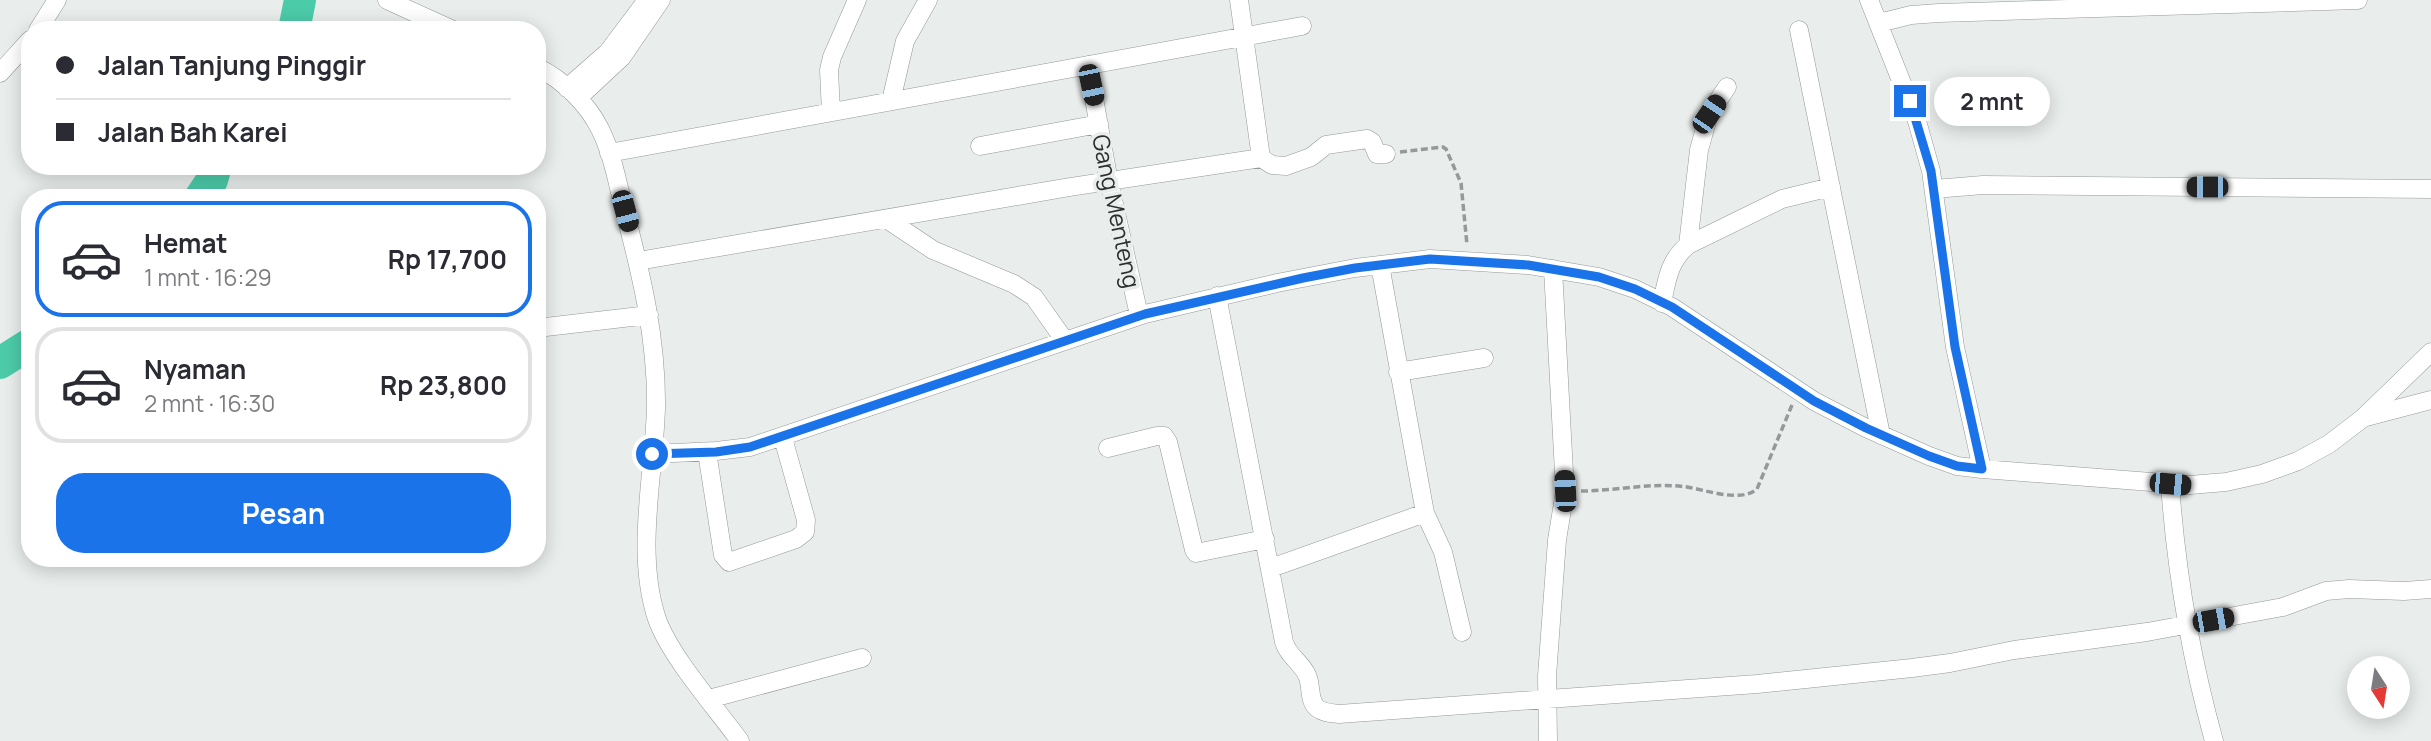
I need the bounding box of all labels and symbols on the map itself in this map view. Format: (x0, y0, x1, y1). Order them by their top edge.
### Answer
car (1077, 62, 1106, 108)
callout: 2 mnt (1934, 76, 2050, 126)
route end (1894, 85, 1926, 117)
car (1689, 91, 1730, 137)
street label: Gang Menteng (1085, 131, 1149, 291)
car (2187, 177, 2229, 198)
car (610, 188, 641, 234)
route start (636, 438, 668, 470)
car (1554, 469, 1577, 513)
car (2149, 472, 2192, 496)
car (2191, 606, 2236, 634)
north arrow (2347, 656, 2410, 719)

